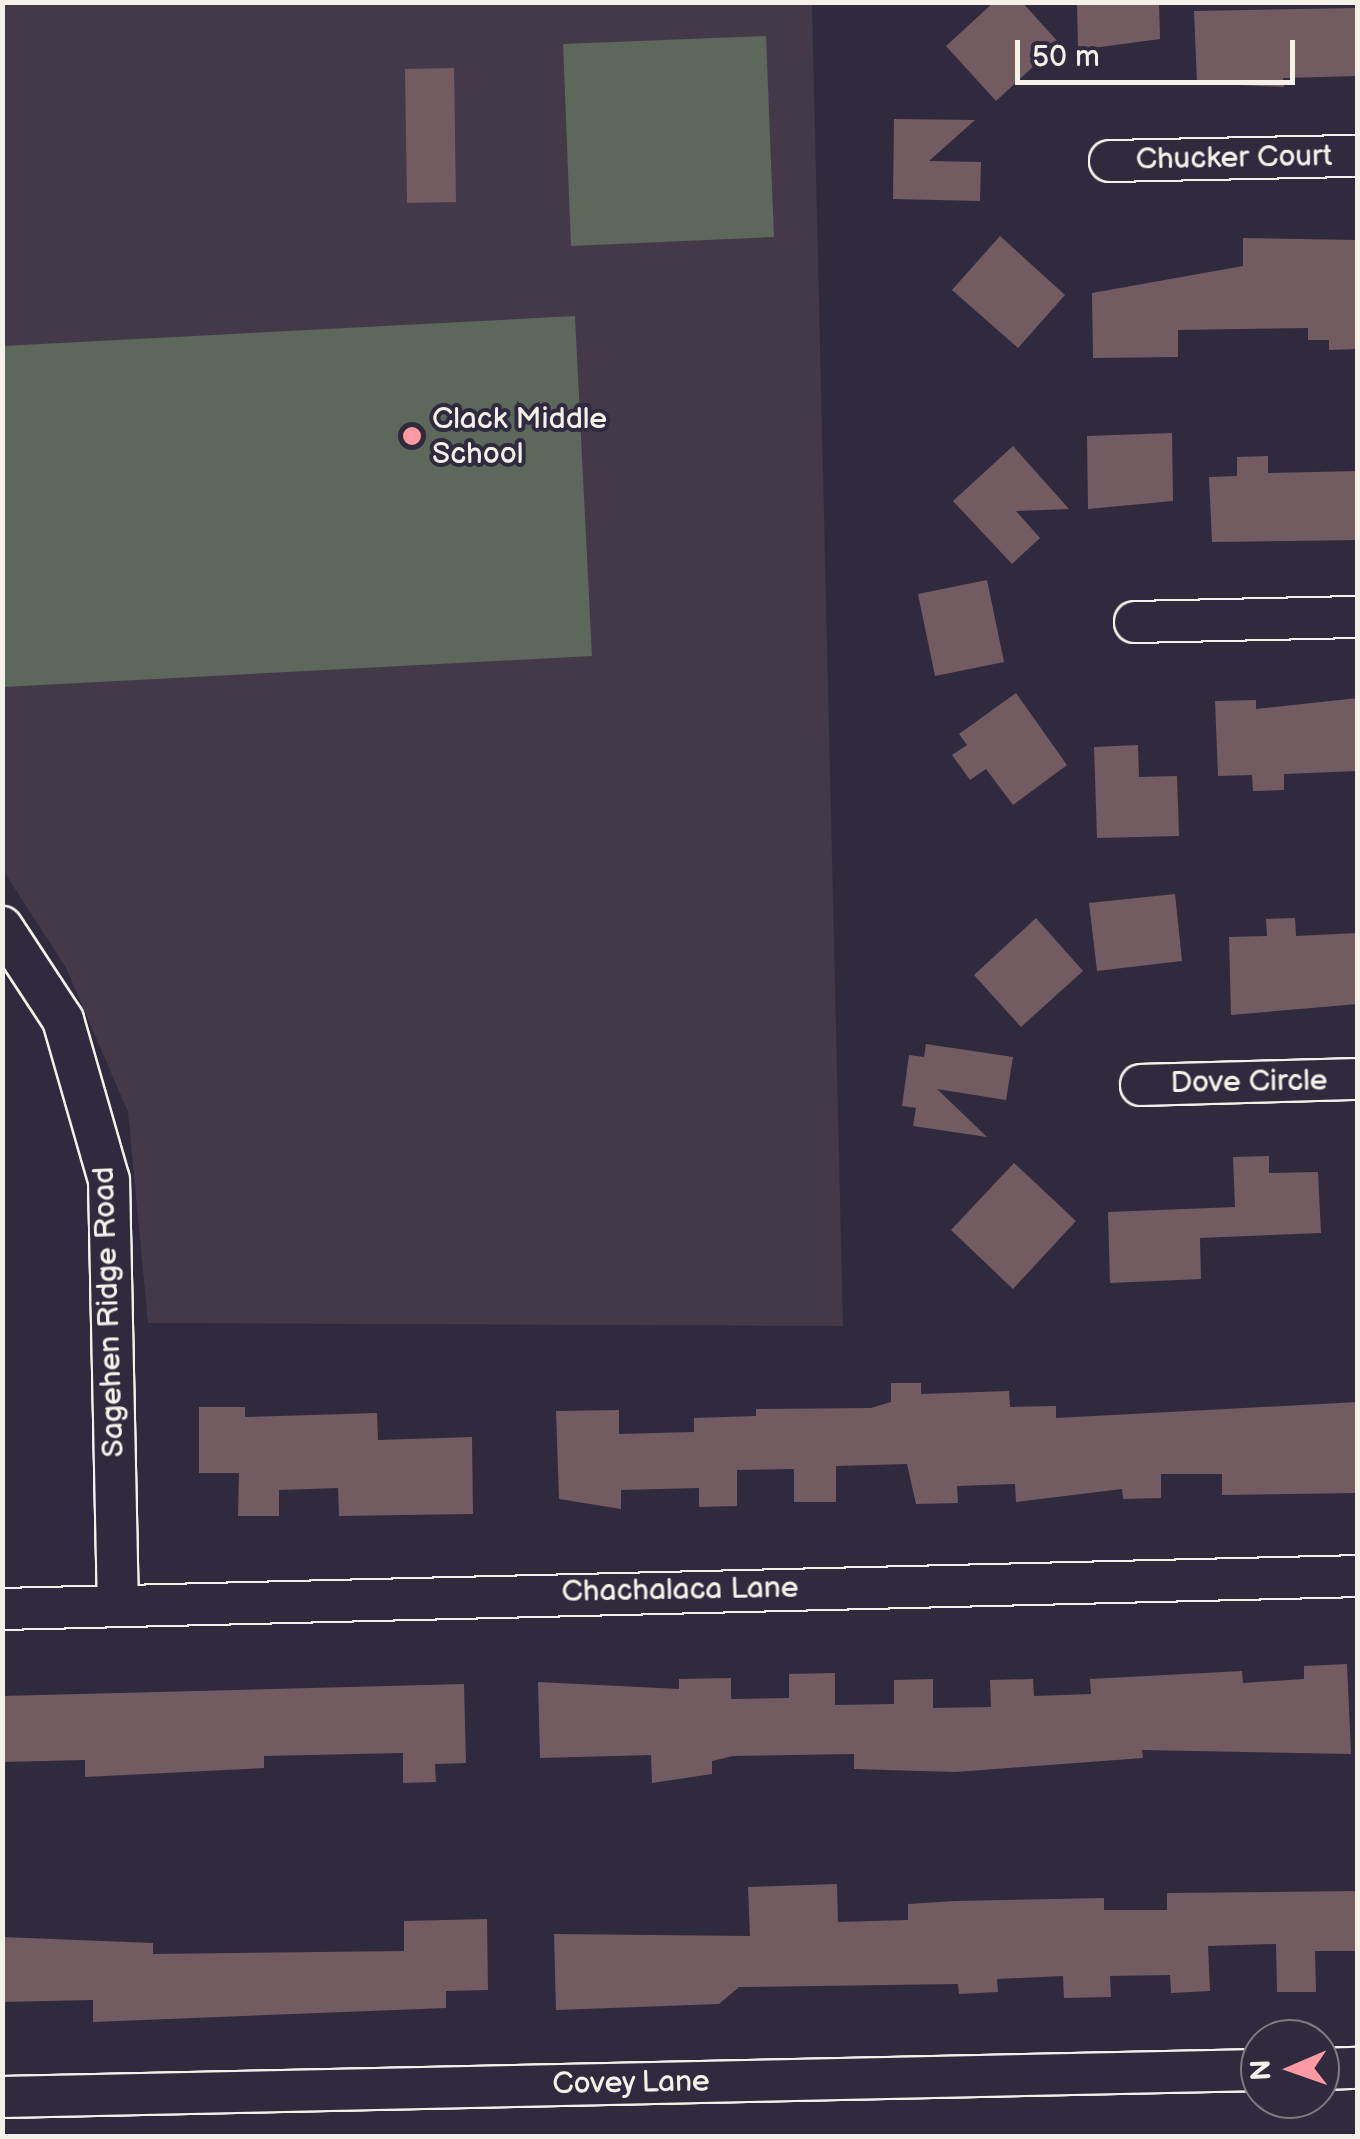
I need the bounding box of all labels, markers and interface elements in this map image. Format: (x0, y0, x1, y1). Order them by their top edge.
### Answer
scale bar (1020, 20, 1300, 82)
text: 50 m (1032, 39, 1100, 75)
street label: Chucker Court (1135, 138, 1333, 178)
place label: Clack Middle School (432, 401, 607, 472)
marker: Clack Middle School (401, 425, 423, 447)
street label: Dove Circle (1170, 1063, 1328, 1101)
street label: Sagehen Ridge Road (86, 1166, 132, 1458)
street label: Chachalaca Lane (561, 1570, 799, 1610)
north arrow (1240, 2019, 1340, 2119)
text: N (1245, 2059, 1278, 2081)
street label: Covey Lane (551, 2064, 711, 2102)

